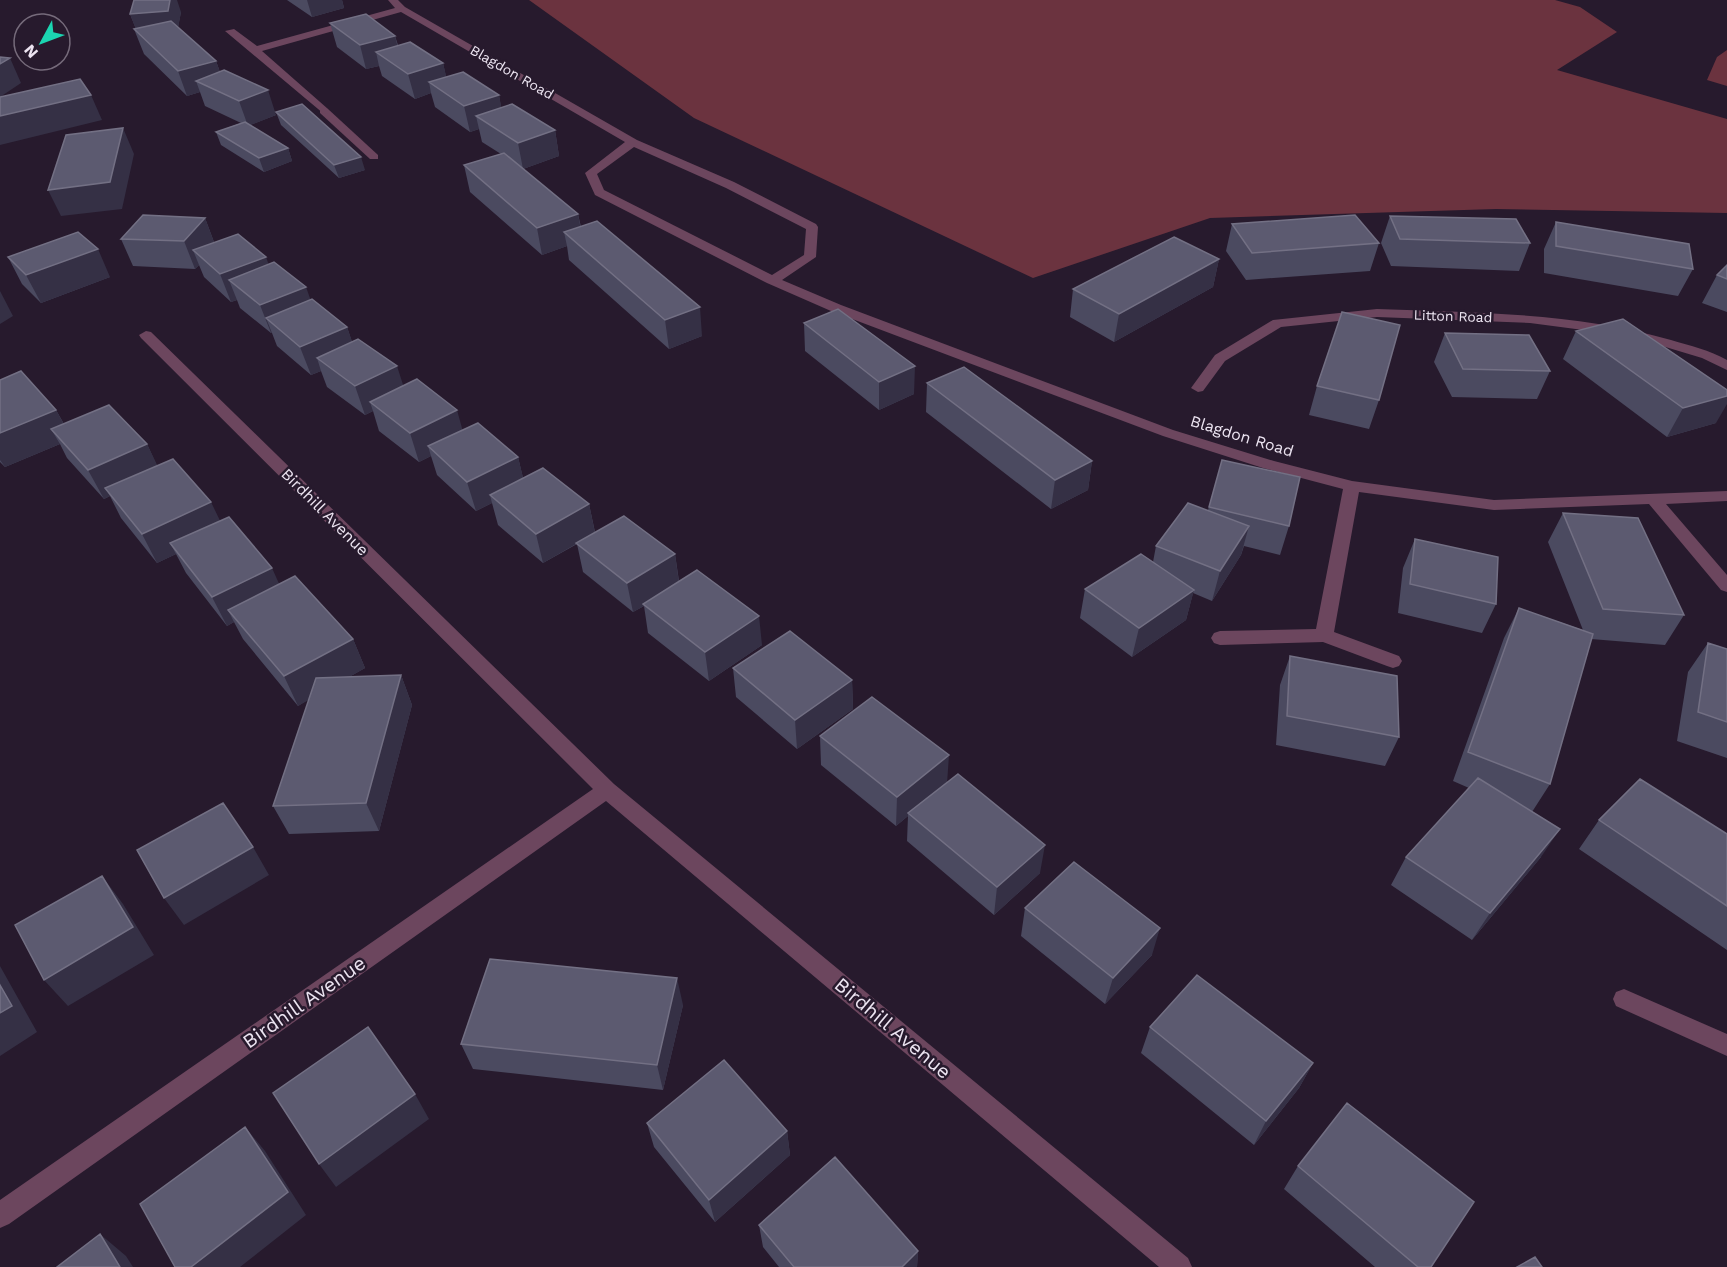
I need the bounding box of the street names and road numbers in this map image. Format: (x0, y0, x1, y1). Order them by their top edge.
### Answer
street label: Blagdon Road (467, 42, 557, 102)
street label: Litton Road (1413, 307, 1493, 325)
street label: Blagdon Road (1188, 411, 1296, 461)
street label: Birdhill Avenue (277, 464, 373, 560)
street label: Birdhill Avenue (238, 951, 370, 1053)
street label: Birdhill Avenue (830, 972, 956, 1084)

